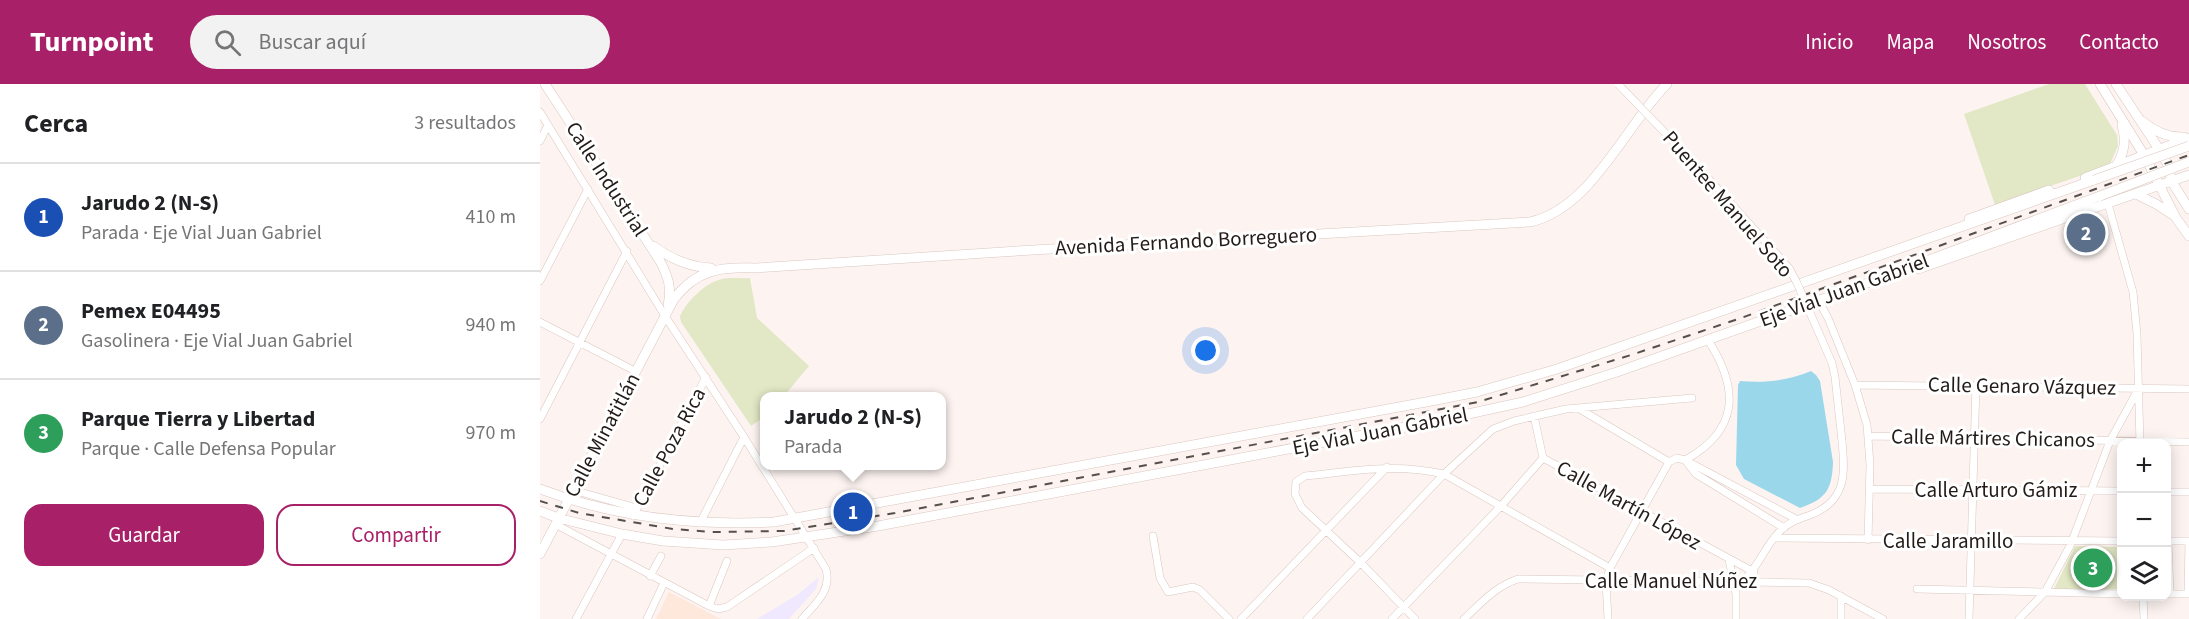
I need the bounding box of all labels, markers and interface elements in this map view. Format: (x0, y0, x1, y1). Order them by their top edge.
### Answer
search box (190, 15, 610, 69)
text: Turnpoint (30, 22, 154, 62)
icon: search (211, 26, 244, 59)
text: Buscar aquí (259, 26, 366, 58)
text: Inicio (1805, 27, 1853, 57)
text: Mapa (1886, 27, 1934, 57)
text: Nosotros (1967, 27, 2046, 57)
text: Contacto (2079, 27, 2159, 57)
text: Cerca (24, 105, 88, 142)
text: 3 resultados (414, 109, 516, 137)
street label: Calle Industrial (559, 116, 655, 242)
street label: Puentee Manuel Soto (1656, 124, 1800, 284)
text: Jarudo 2 (N-S) (81, 187, 219, 219)
text: 1 (38, 203, 49, 231)
text: 410 m (466, 203, 516, 231)
pin: 2 (2066, 210, 2106, 256)
text: Parada · Eje Vial Juan Gabriel (81, 219, 322, 247)
street label: Avenida Fernando Borreguero (1054, 219, 1318, 263)
street label: Eje Vial Juan Gabriel (1755, 245, 1933, 335)
text: Pemex E04495 (81, 295, 221, 327)
text: 2 (38, 311, 49, 339)
text: 940 m (466, 311, 516, 339)
text: Gasolinera · Eje Vial Juan Gabriel (81, 327, 353, 355)
your location (1191, 336, 1220, 365)
street label: Calle Minatitlán (557, 368, 647, 502)
street label: Calle Genaro Vázquez (1928, 369, 2116, 403)
street label: Calle Poza Rica (625, 382, 713, 512)
popup (760, 392, 946, 470)
street label: Eje Vial Juan Gabriel (1290, 399, 1470, 463)
text: Jarudo 2 (N-S) (784, 401, 922, 433)
text: Parque Tierra y Libertad (81, 403, 315, 435)
text: 3 (38, 419, 49, 447)
text: 970 m (466, 419, 516, 447)
street label: Calle Mártires Chicanos (1891, 421, 2095, 455)
text: Parada (784, 433, 842, 461)
text: Parque · Calle Defensa Popular (81, 435, 336, 463)
map controls (2117, 439, 2171, 601)
button: + (2117, 439, 2171, 493)
street label: Calle Martín López (1551, 453, 1707, 557)
street label: Calle Arturo Gámiz (1915, 475, 2077, 505)
pin: 1 (834, 490, 872, 534)
button: − (2117, 493, 2171, 547)
button: Guardar (24, 504, 264, 566)
button: Compartir (276, 504, 516, 566)
street label: Calle Jaramillo (1883, 526, 2013, 556)
pin: 3 (2074, 546, 2112, 590)
button: layers (2117, 547, 2171, 601)
street label: Calle Manuel Núñez (1585, 566, 1757, 596)

